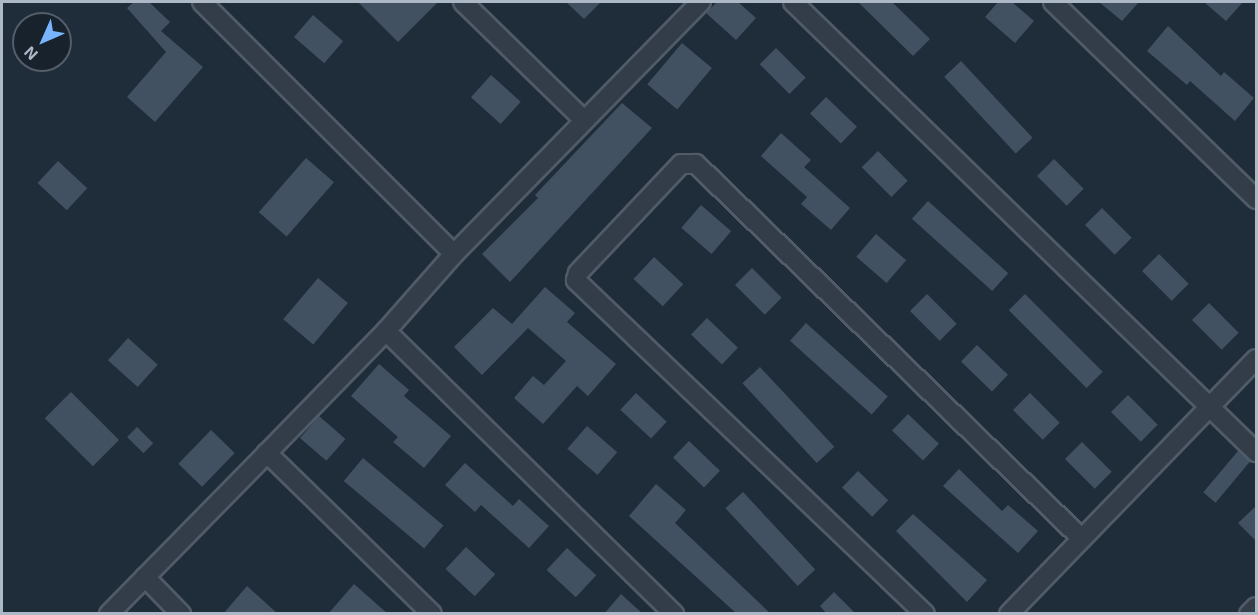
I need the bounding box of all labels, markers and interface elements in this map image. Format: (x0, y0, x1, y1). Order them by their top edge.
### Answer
north arrow (12, 12, 72, 72)
text: N (20, 43, 41, 64)

